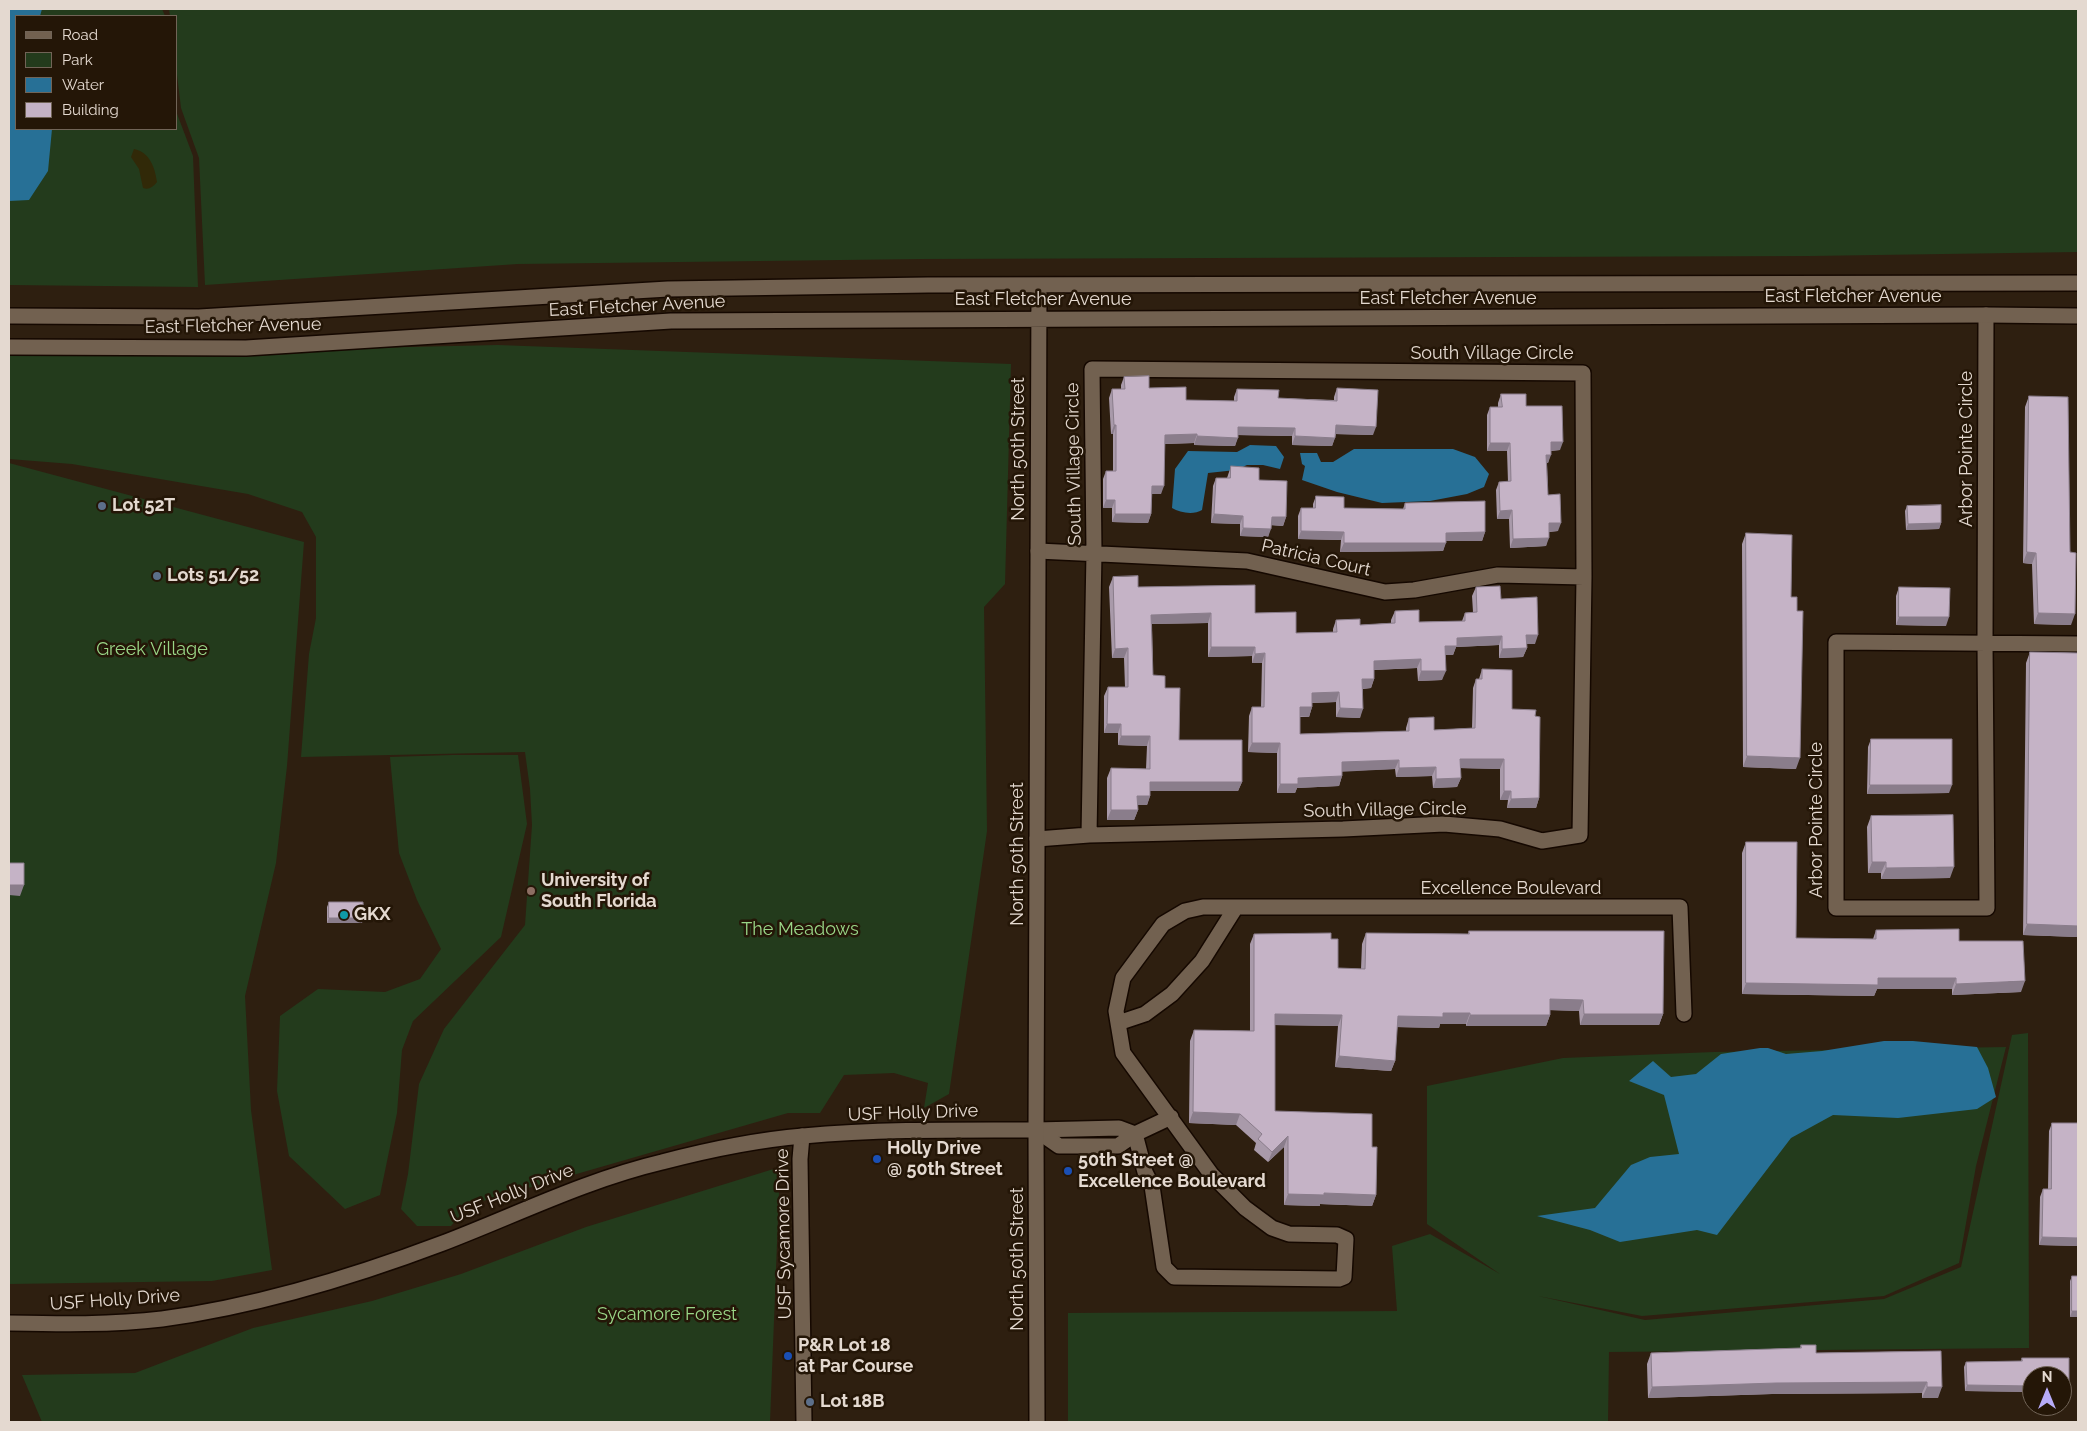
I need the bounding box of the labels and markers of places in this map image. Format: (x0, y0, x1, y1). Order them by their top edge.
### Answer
place label: Lot 52T (112, 495, 175, 517)
marker: Lot 52T (96, 500, 108, 512)
place label: Lots 51/52 (167, 565, 259, 587)
marker: Lots 51/52 (151, 570, 163, 582)
place label: University of South Florida (541, 870, 657, 912)
marker: University of South Florida (525, 885, 537, 897)
place label: GKX (354, 904, 391, 926)
marker: GKX (338, 909, 350, 921)
place label: Holly Drive @ 50th Street (887, 1138, 1003, 1180)
place label: 50th Street @ Excellence Boulevard (1078, 1150, 1266, 1192)
marker: Holly Drive @ 50th Street (871, 1153, 883, 1165)
marker: 50th Street @ Excellence Boulevard (1062, 1165, 1074, 1177)
place label: P&R Lot 18 at Par Course (798, 1335, 913, 1378)
marker: P&R Lot 18 at Par Course (782, 1350, 794, 1362)
place label: Lot 18B (820, 1391, 884, 1413)
marker: Lot 18B (804, 1396, 816, 1408)

